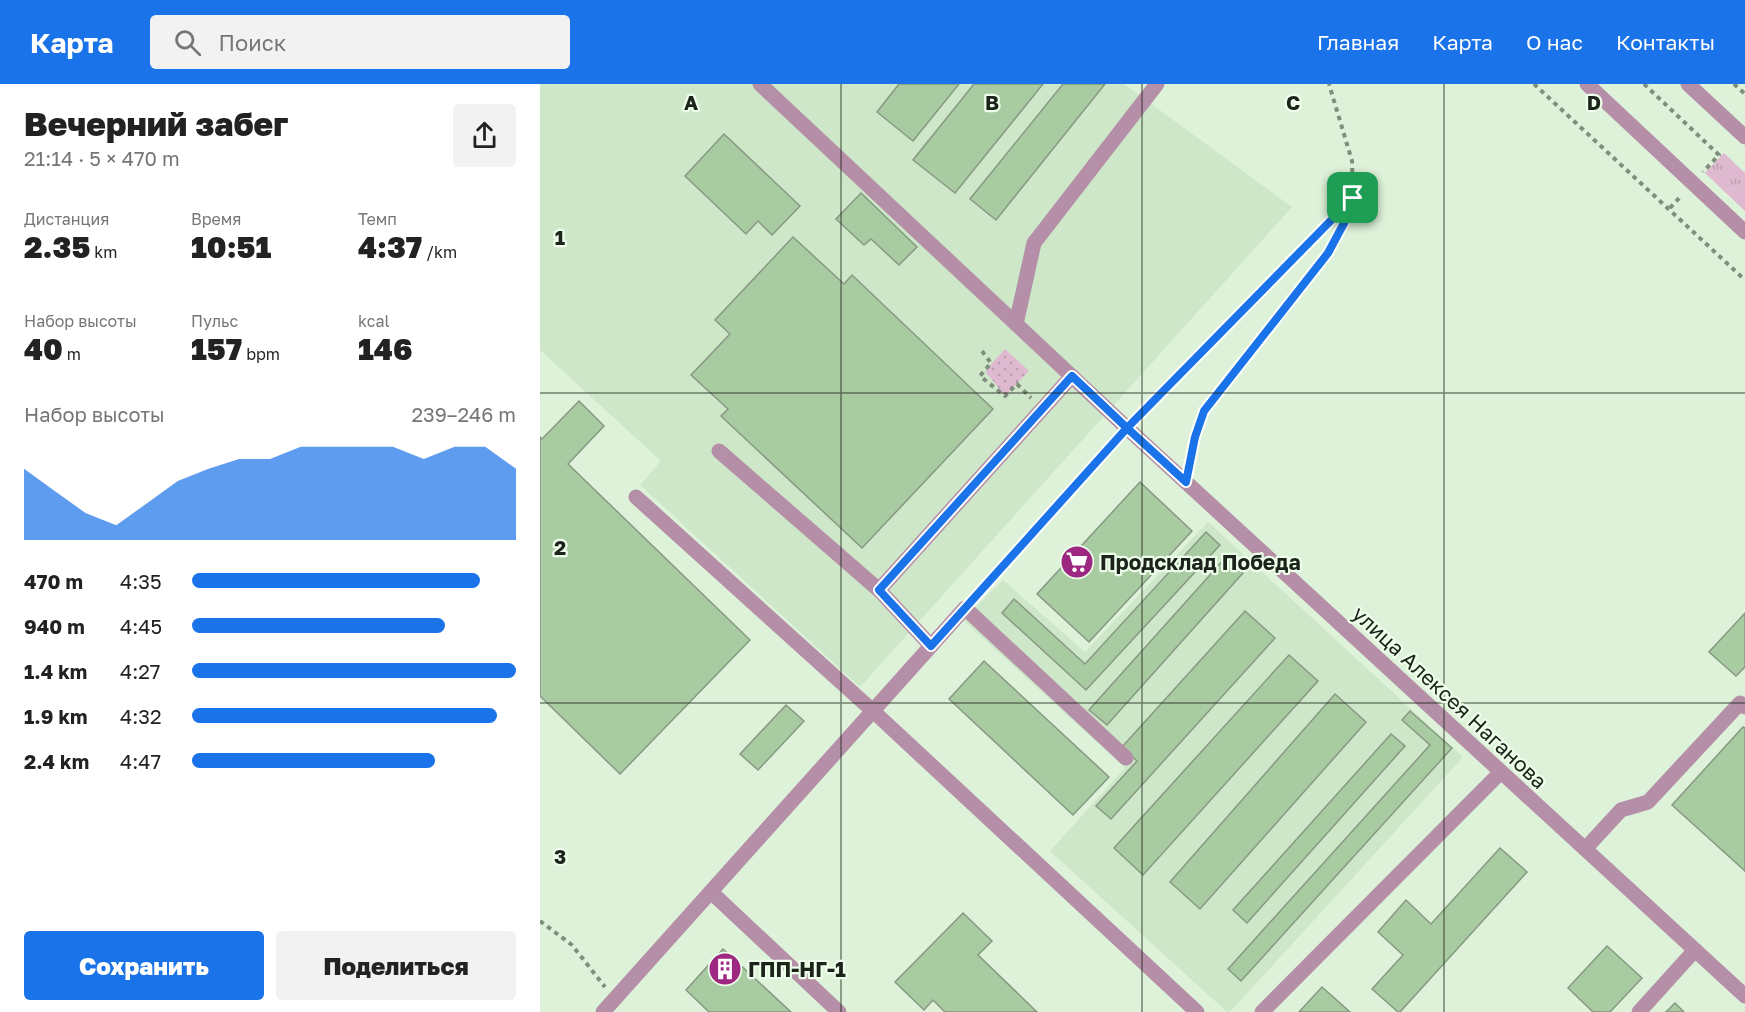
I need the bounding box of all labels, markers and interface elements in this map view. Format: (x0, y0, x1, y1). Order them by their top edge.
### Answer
search box (150, 15, 570, 69)
text: Карта (30, 26, 114, 59)
icon: search (171, 26, 204, 59)
text: Поиск (219, 29, 286, 56)
text: Главная (1317, 29, 1399, 55)
text: Карта (1432, 29, 1493, 55)
text: О нас (1526, 29, 1583, 55)
text: Контакты (1616, 29, 1715, 55)
text: A (684, 90, 698, 114)
text: B (985, 90, 999, 114)
text: C (1286, 90, 1300, 114)
text: D (1587, 90, 1601, 114)
text: Вечерний забег (24, 104, 289, 143)
button: share (453, 104, 516, 167)
text: 21:14 · 5 × 470 m (24, 146, 180, 170)
pin (1327, 172, 1378, 223)
icon: arrive (1336, 181, 1369, 214)
text: Дистанция (24, 209, 109, 229)
text: Время (191, 209, 241, 229)
text: Темп (358, 209, 397, 229)
text: 1 (555, 225, 565, 249)
text: 2.35 (24, 229, 90, 265)
text: 10:51 (191, 229, 271, 265)
text: 4:37 (358, 229, 422, 265)
text: km (90, 242, 118, 262)
text: /km (422, 242, 457, 262)
text: Набор высоты (24, 311, 137, 331)
text: Пульс (191, 311, 238, 331)
text: kcal (358, 311, 390, 331)
text: 40 (24, 331, 63, 367)
text: 157 (191, 331, 242, 367)
text: 146 (358, 331, 412, 367)
text: m (63, 344, 81, 364)
text: bpm (242, 344, 280, 364)
text: Набор высоты (24, 402, 165, 426)
text: 239–246 m (411, 402, 516, 426)
text: 2 (554, 535, 566, 559)
supermarket icon: Продсклад Победа (1059, 544, 1095, 580)
place label: Продсклад Победа (1100, 549, 1301, 575)
text: 470 m (24, 569, 83, 593)
text: 4:35 (120, 569, 162, 593)
street label: улица Алексея Наганова (1347, 600, 1553, 794)
text: 940 m (24, 614, 85, 638)
text: 4:45 (120, 614, 162, 638)
text: 1.4 km (24, 659, 87, 683)
text: 4:27 (120, 659, 160, 683)
text: 1.9 km (24, 704, 88, 728)
text: 4:32 (120, 704, 162, 728)
text: 2.4 km (24, 749, 89, 773)
text: 4:47 (120, 749, 161, 773)
text: 3 (554, 844, 566, 868)
button: Сохранить (24, 931, 264, 1000)
button: Поделиться (276, 931, 516, 1000)
building icon: ГПП-НГ-1 (707, 951, 743, 987)
place label: ГПП-НГ-1 (748, 956, 846, 982)

